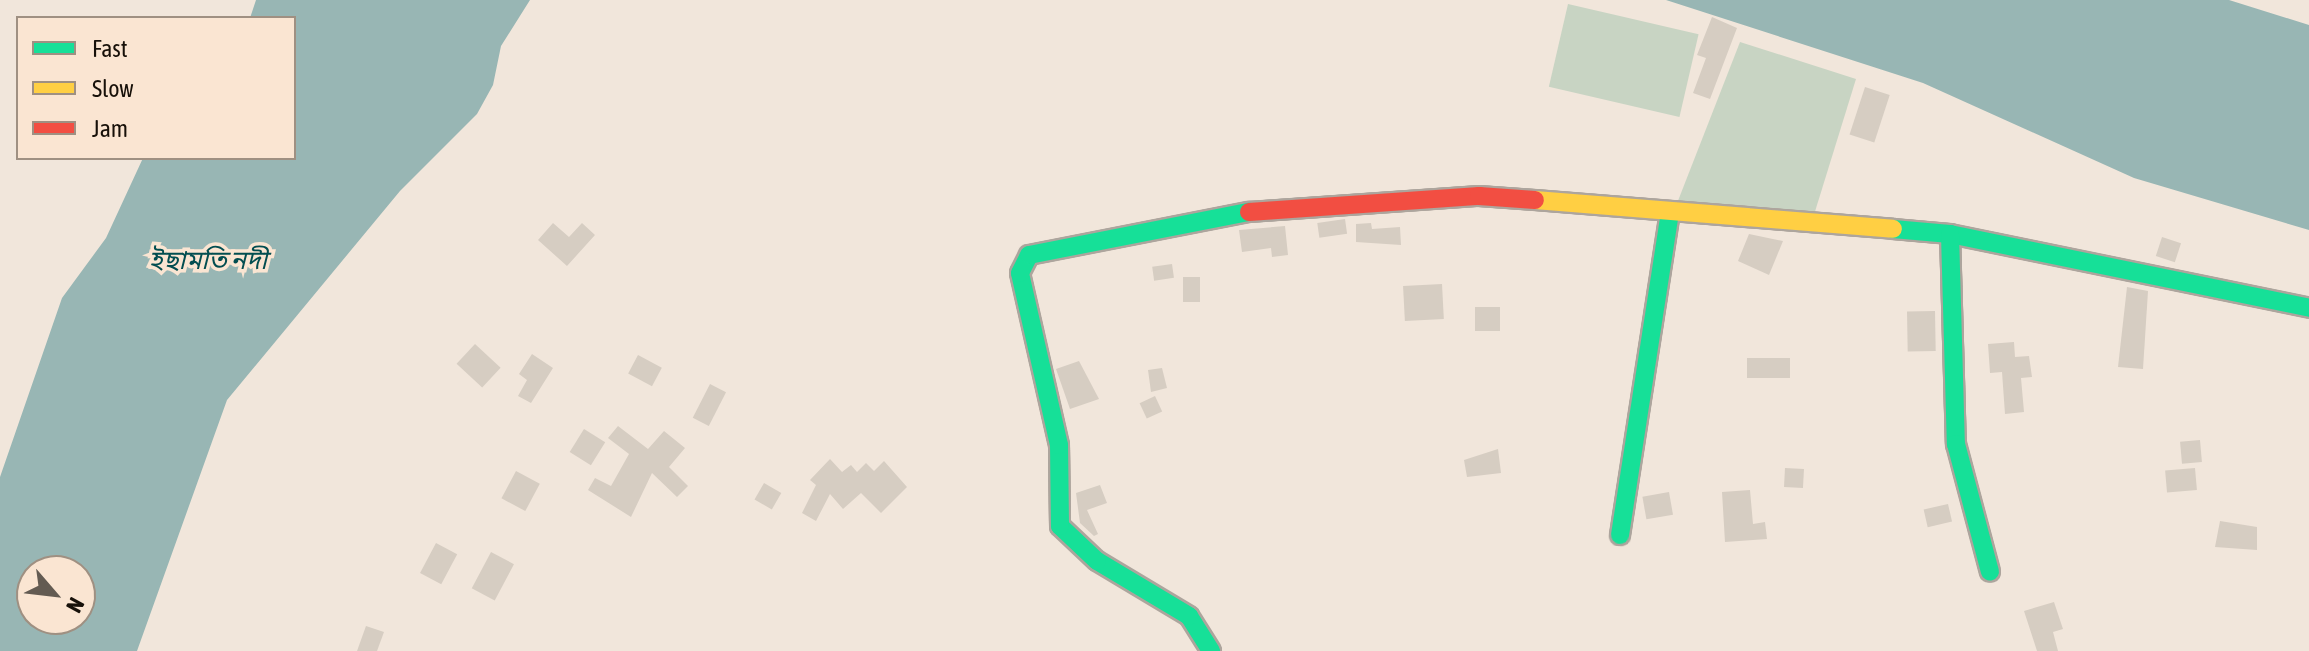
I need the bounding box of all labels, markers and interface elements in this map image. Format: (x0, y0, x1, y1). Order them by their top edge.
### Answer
legend (16, 16, 296, 160)
text: Fast (92, 35, 128, 62)
text: Slow (92, 75, 134, 102)
text: Jam (92, 115, 128, 142)
water label: ইছামতি নদী (149, 245, 267, 277)
north arrow (16, 555, 96, 635)
text: N (61, 593, 90, 617)

